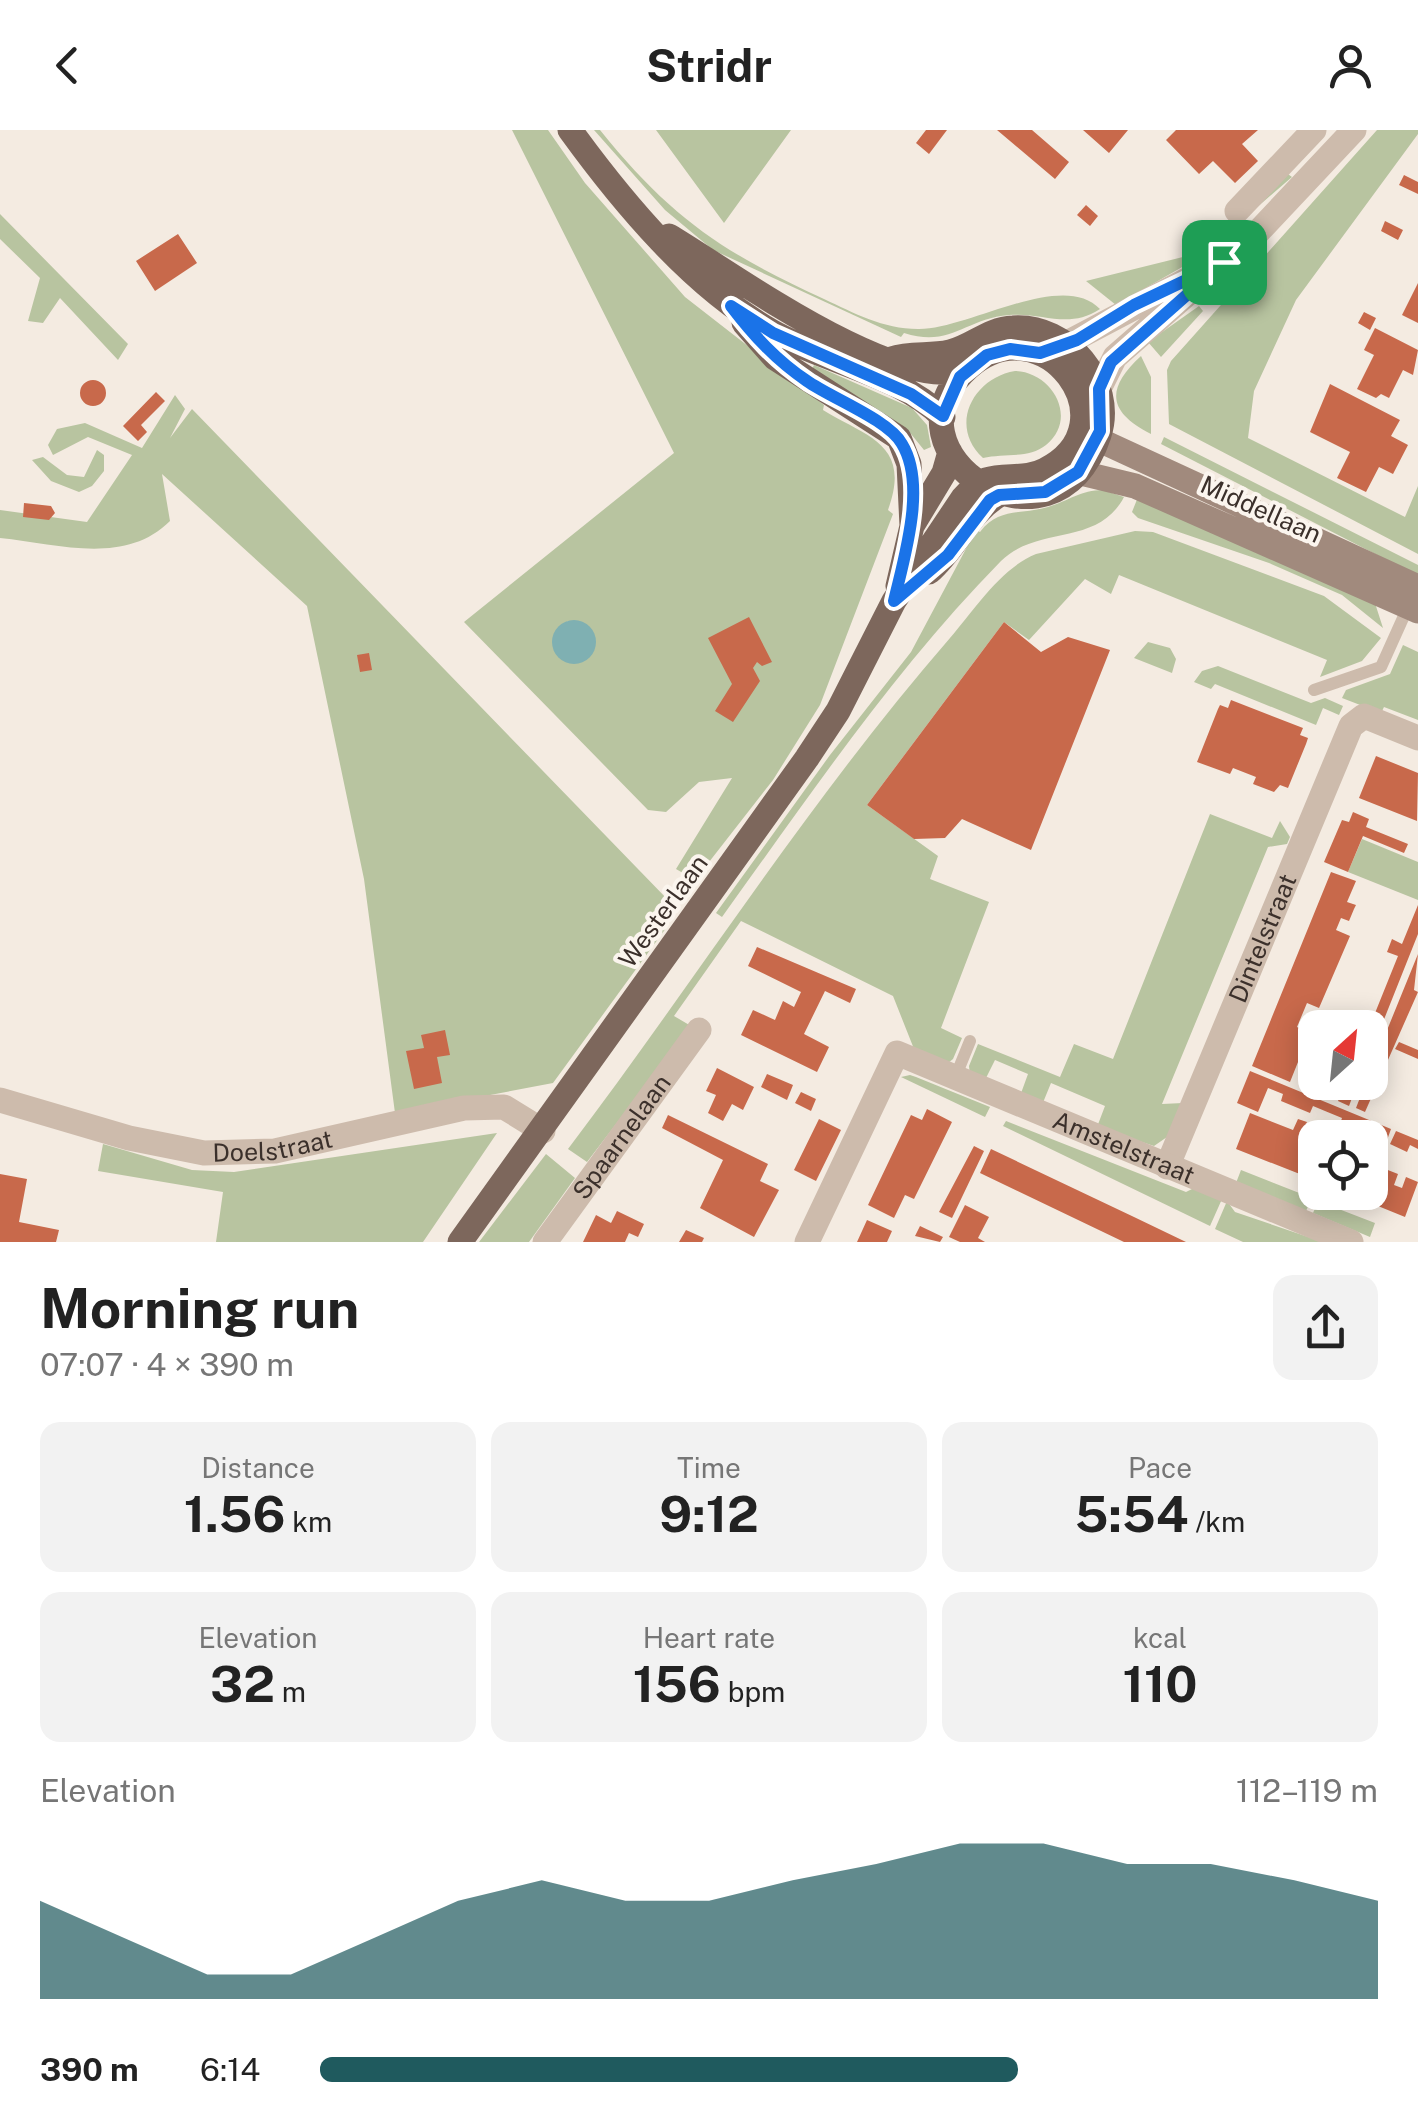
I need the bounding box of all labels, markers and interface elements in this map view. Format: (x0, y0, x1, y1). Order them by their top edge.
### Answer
icon: back (40, 38, 95, 93)
icon: person (1323, 38, 1378, 93)
text: Stridr (646, 39, 772, 92)
pin (1182, 220, 1267, 305)
icon: arrive (1197, 235, 1252, 290)
street label: Middellaan (1196, 469, 1326, 549)
street label: Westerlaan (612, 849, 714, 973)
street label: Dintelstraat (1222, 869, 1303, 1007)
north arrow (1298, 1010, 1388, 1100)
map controls (1298, 1010, 1388, 1210)
street label: Spaarnelaan (566, 1069, 677, 1205)
street label: Amstelstraat (1048, 1105, 1199, 1190)
button: locate (1298, 1120, 1388, 1210)
street label: Doelstraat (212, 1123, 335, 1168)
button: share (1273, 1275, 1378, 1380)
text: Morning run (40, 1276, 359, 1340)
text: 07:07 · 4 × 390 m (40, 1346, 294, 1383)
text: Distance (201, 1451, 315, 1484)
text: Time (677, 1451, 741, 1484)
text: Pace (1128, 1451, 1192, 1484)
text: 1.56 (184, 1484, 285, 1543)
text: 9:12 (659, 1484, 759, 1543)
text: 5:54 (1075, 1484, 1189, 1543)
text: km (285, 1505, 332, 1538)
text: /km (1189, 1505, 1245, 1538)
text: Elevation (199, 1621, 317, 1654)
text: Heart rate (643, 1621, 775, 1654)
text: kcal (1133, 1621, 1187, 1654)
text: 32 (210, 1654, 275, 1713)
text: 156 (633, 1654, 721, 1713)
text: 110 (1122, 1654, 1198, 1713)
text: m (275, 1675, 306, 1708)
text: bpm (721, 1675, 785, 1708)
text: Elevation (40, 1772, 176, 1809)
text: 112–119 m (1236, 1772, 1378, 1809)
text: 390 m (40, 2051, 139, 2088)
text: 6:14 (200, 2051, 260, 2088)

